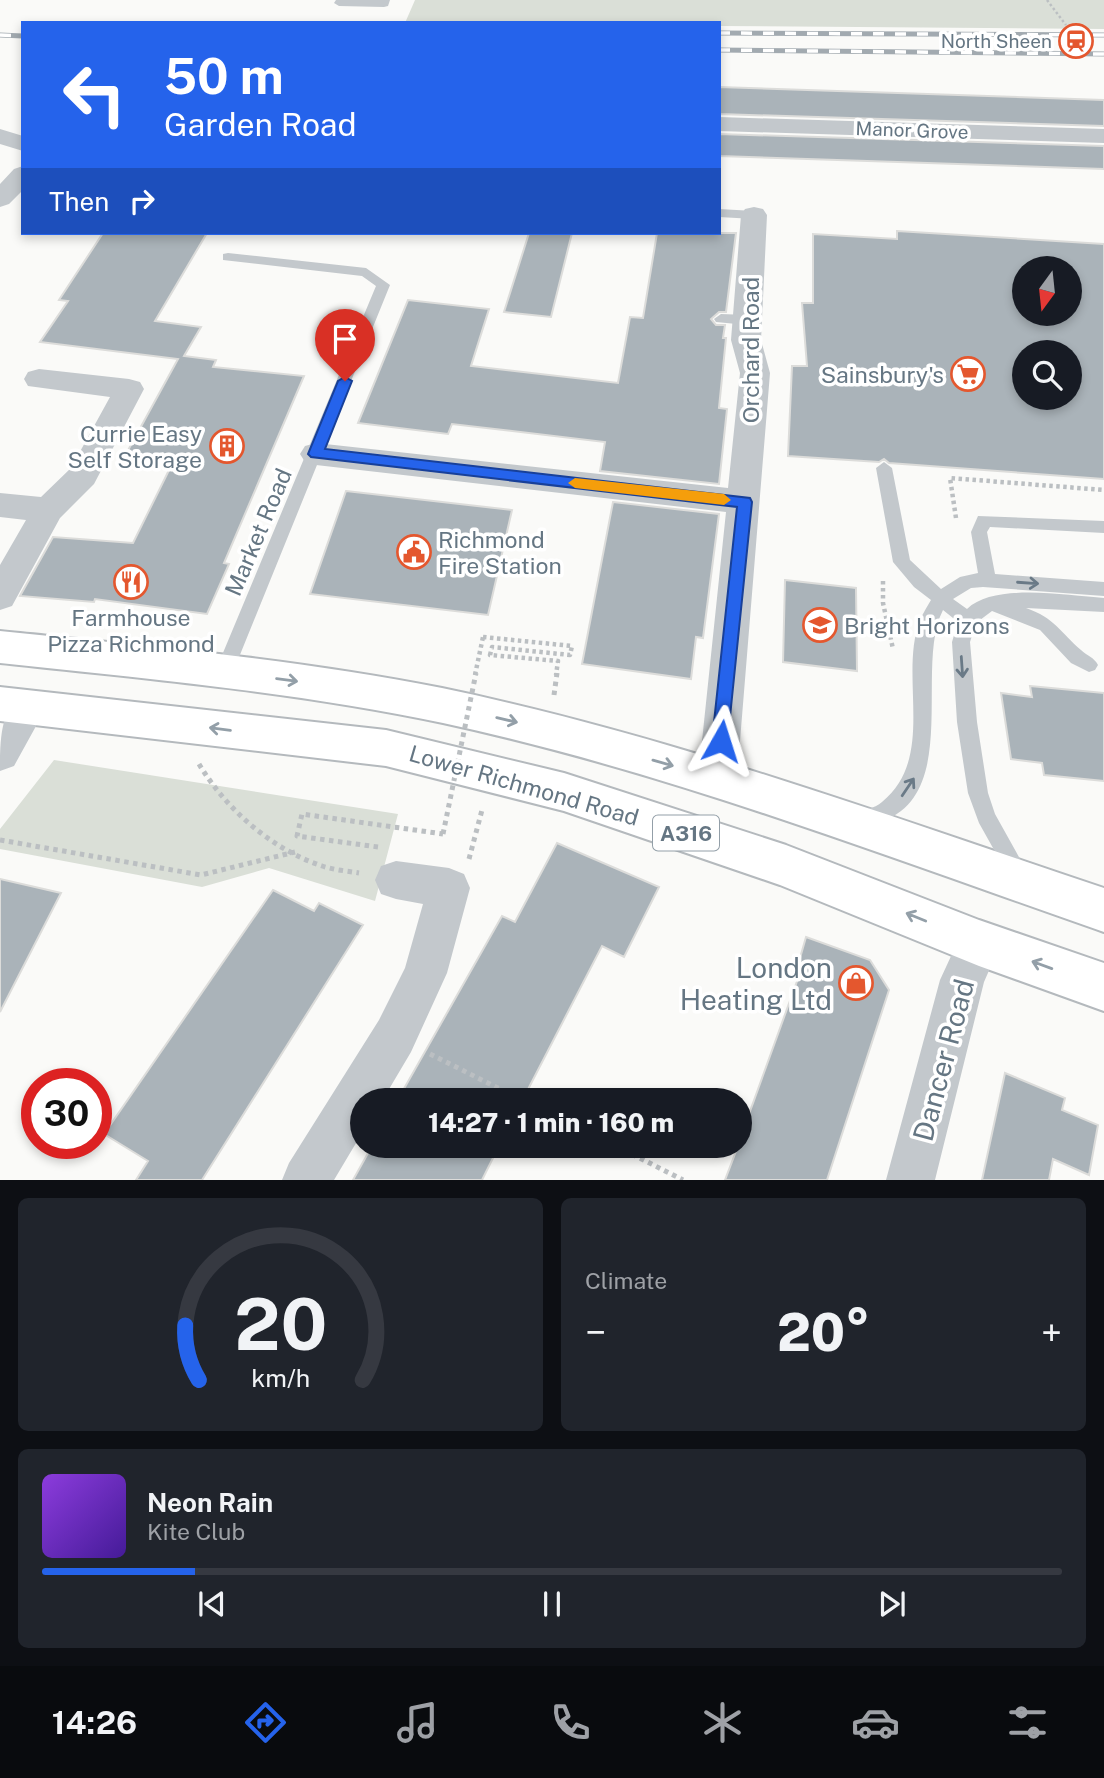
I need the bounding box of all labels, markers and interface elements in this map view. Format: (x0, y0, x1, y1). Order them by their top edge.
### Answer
station icon: North Sheen (1057, 22, 1095, 60)
place label: North Sheen (941, 30, 1052, 52)
text: 50 m (164, 47, 284, 105)
icon: left (49, 49, 140, 140)
text: Garden Road (164, 106, 357, 143)
street label: Manor Grove (855, 117, 969, 143)
icon: right (123, 182, 161, 220)
text: Then (49, 186, 109, 217)
north arrow (1012, 256, 1082, 326)
map controls (1012, 256, 1082, 410)
street label: Orchard Road (737, 277, 764, 423)
pin (315, 309, 375, 381)
icon: arrive (326, 320, 364, 358)
button: search (1012, 340, 1082, 410)
supermarket icon: Sainsbury's (949, 355, 987, 393)
place label: Sainsbury's (821, 361, 944, 388)
place label: Currie Easy Self Storage (68, 420, 202, 473)
building icon: Currie Easy Self Storage (208, 427, 246, 465)
street label: Market Road (219, 464, 297, 600)
place label: Richmond Fire Station (438, 526, 562, 579)
public building icon: Richmond Fire Station (395, 533, 433, 571)
restaurant icon: Farmhouse Pizza Richmond (112, 563, 150, 601)
one-way arrow (1016, 577, 1039, 590)
place label: Farmhouse Pizza Richmond (47, 604, 215, 657)
school or university icon: Bright Horizons (801, 606, 839, 644)
place label: Bright Horizons (844, 612, 1010, 639)
one-way arrow (956, 655, 969, 678)
one-way arrow (275, 673, 298, 686)
position arrow (684, 704, 758, 778)
one-way arrow (495, 714, 518, 728)
one-way arrow (210, 722, 232, 735)
street label: Lower Richmond Road (406, 739, 642, 831)
one-way arrow (652, 757, 674, 770)
one-way arrow (901, 778, 916, 797)
road number: A316 (653, 816, 719, 850)
one-way arrow (905, 910, 927, 923)
place label: London Heating Ltd (680, 951, 832, 1016)
one-way arrow (1031, 958, 1053, 970)
shop icon: London Heating Ltd (837, 964, 875, 1002)
street label: Dancer Road (906, 976, 980, 1144)
speed limit sign: 30 (21, 1068, 112, 1159)
text: 14:27 · 1 min · 160 m (428, 1107, 674, 1138)
text: Climate (585, 1267, 667, 1294)
text: 20 (234, 1282, 327, 1367)
text: 20° (777, 1302, 870, 1363)
text: − (585, 1310, 606, 1355)
text: + (1041, 1310, 1062, 1355)
text: km/h (251, 1363, 310, 1393)
text: Neon Rain (147, 1487, 273, 1518)
text: Kite Club (147, 1518, 245, 1545)
icon: previous (193, 1585, 231, 1623)
icon: pause (533, 1585, 571, 1623)
icon: next (873, 1585, 911, 1623)
icon: directions (241, 1698, 290, 1747)
icon: music (393, 1698, 442, 1747)
icon: phone (546, 1698, 595, 1747)
icon: climate (698, 1698, 747, 1747)
icon: car (851, 1698, 900, 1747)
icon: filters (1003, 1698, 1052, 1747)
text: 14:26 (52, 1704, 137, 1741)

